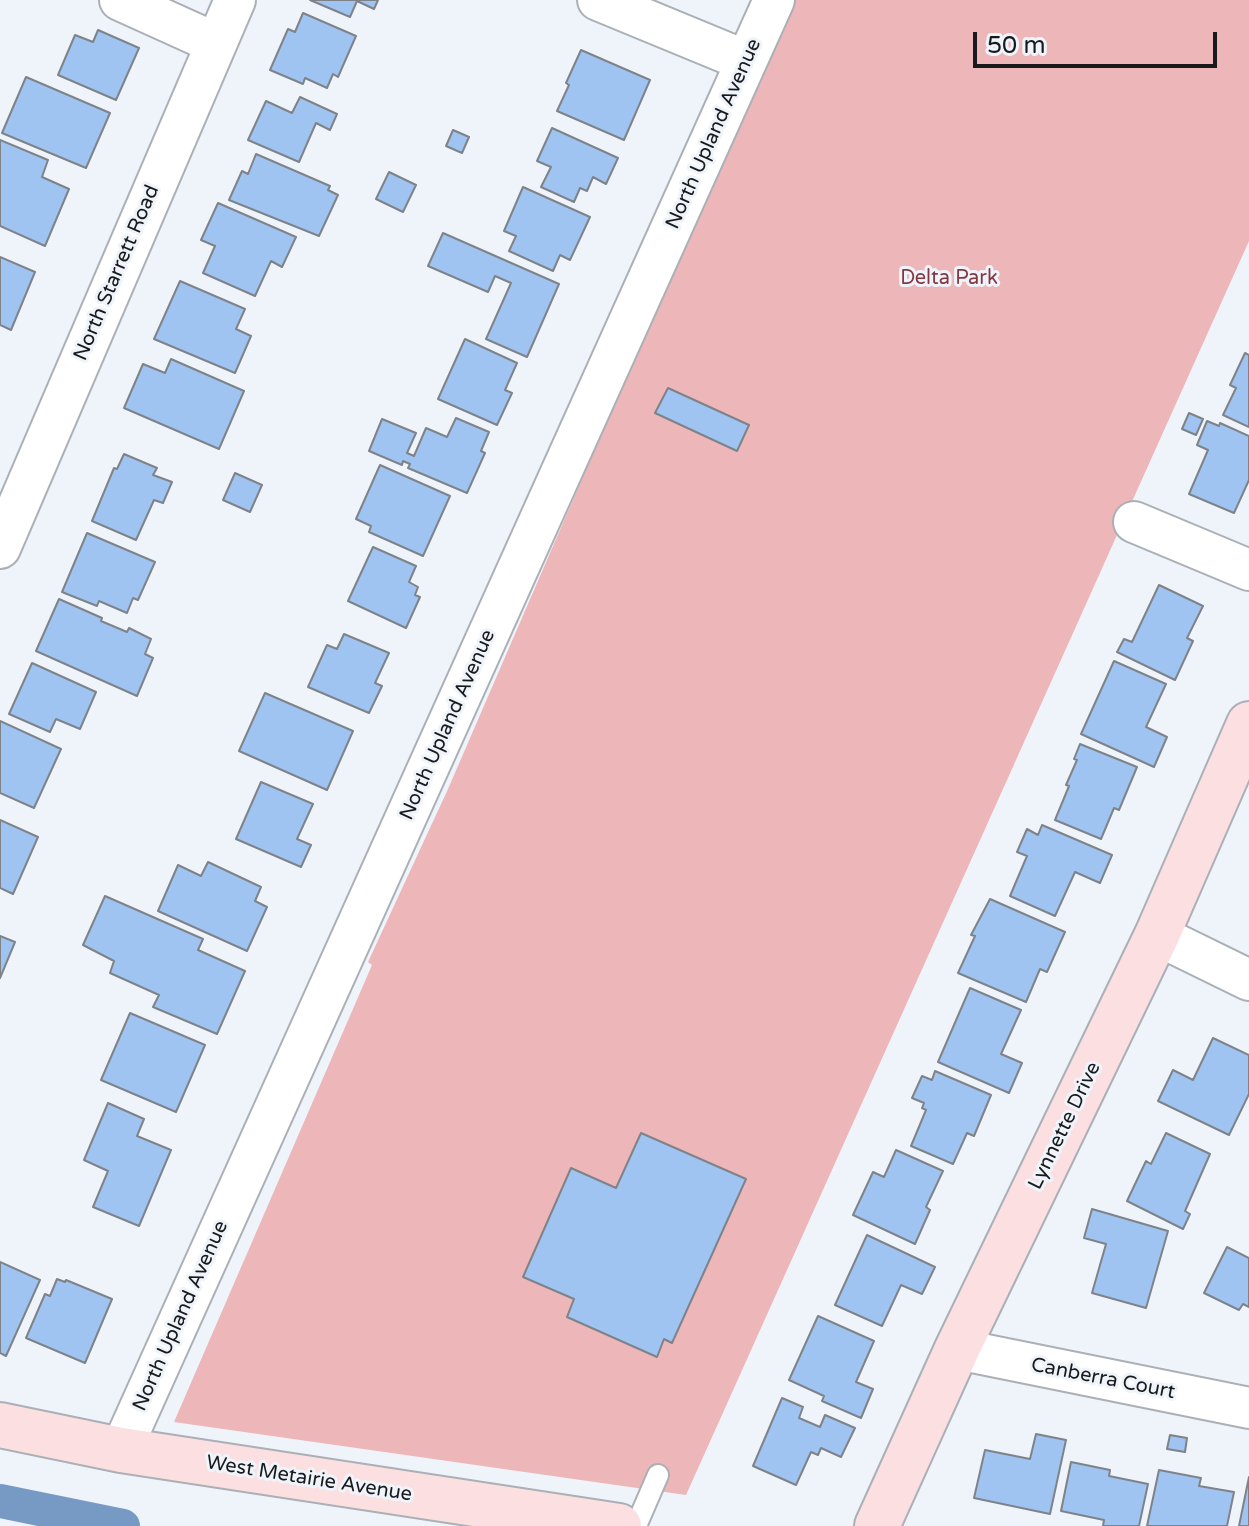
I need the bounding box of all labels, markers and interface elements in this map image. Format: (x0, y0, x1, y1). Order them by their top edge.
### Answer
scale bar (977, 16, 1221, 66)
text: 50 m (987, 31, 1045, 60)
street label: North Upland Avenue (661, 35, 767, 233)
street label: North Starrett Road (69, 182, 165, 364)
park label: Delta Park (900, 267, 998, 291)
street label: North Upland Avenue (395, 626, 501, 824)
street label: Lynnette Drive (1024, 1058, 1106, 1194)
street label: North Upland Avenue (128, 1217, 234, 1415)
street label: Canberra Court (1029, 1353, 1177, 1405)
street label: West Metairie Avenue (204, 1451, 414, 1507)

